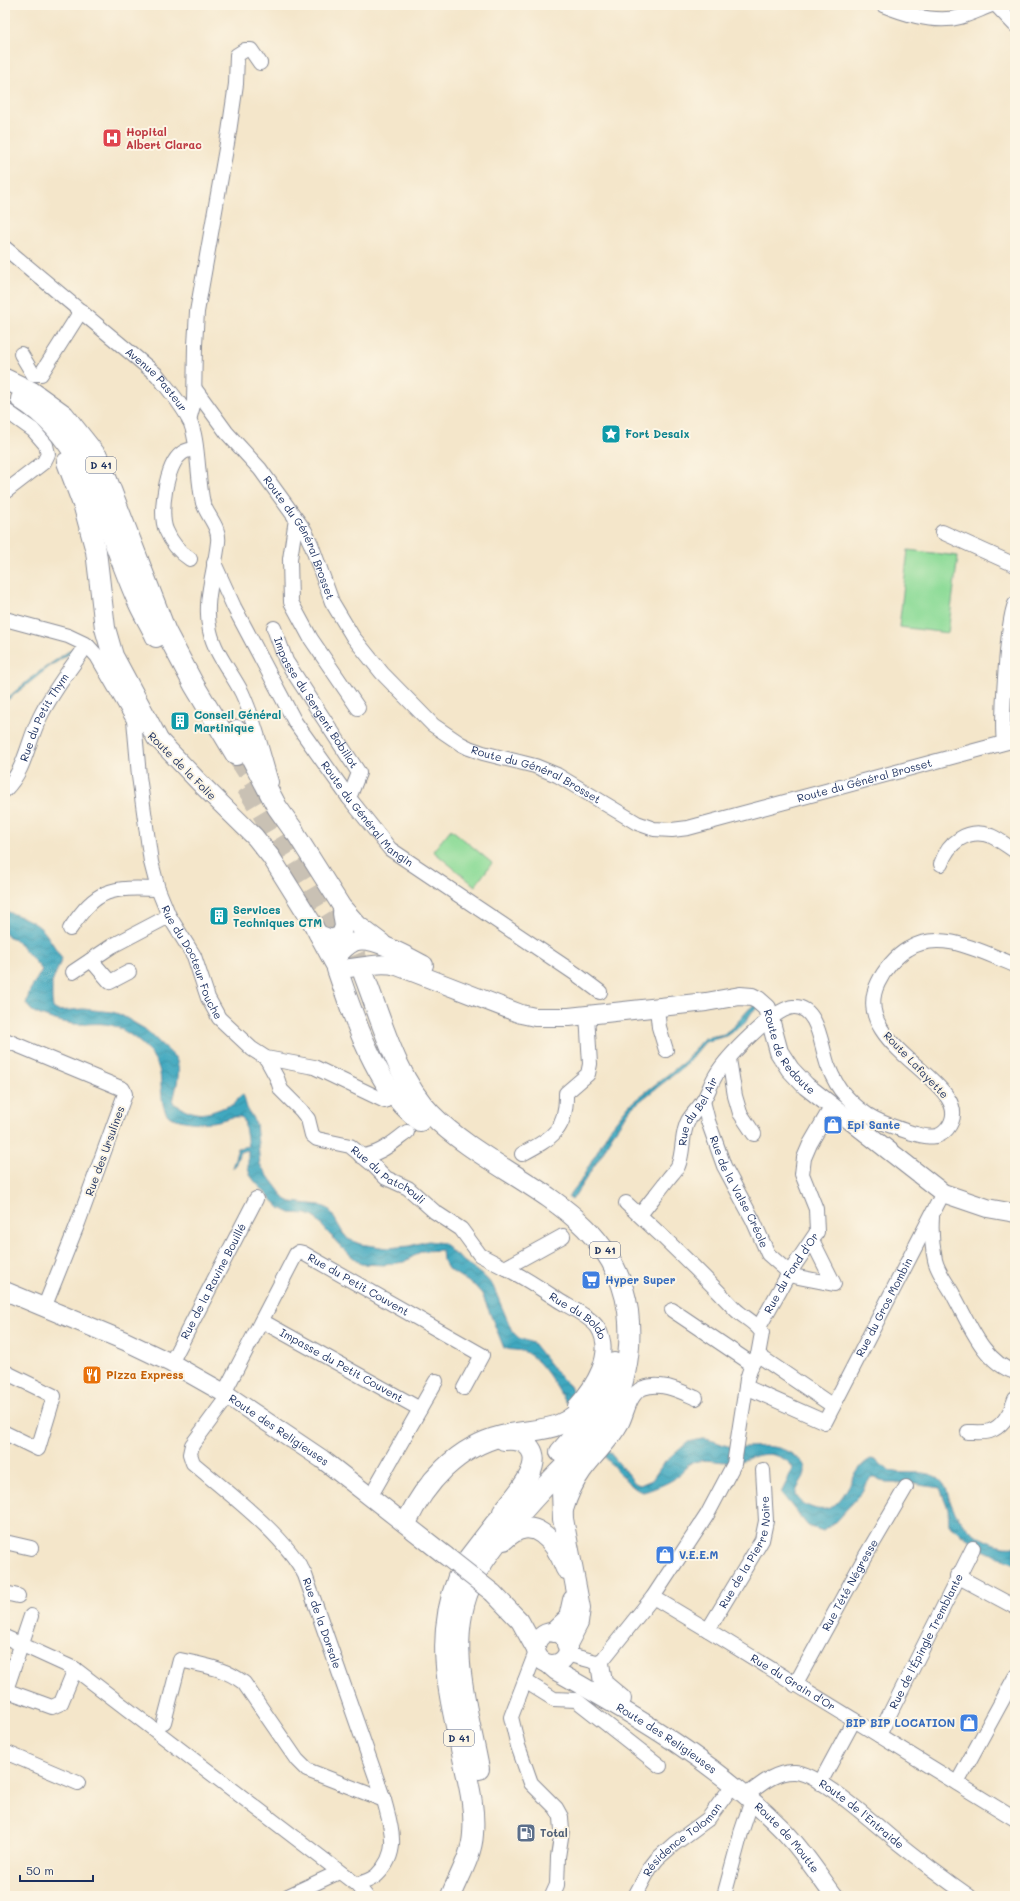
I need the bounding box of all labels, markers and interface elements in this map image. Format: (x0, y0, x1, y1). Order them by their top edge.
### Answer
place label: Hopital Albert Clarac (126, 124, 202, 152)
hospital icon: Hopital Albert Clarac (101, 127, 123, 149)
street label: Avenue Pasteur (123, 344, 191, 414)
place icon: Fort Desaix (600, 423, 622, 445)
place label: Fort Desaix (625, 426, 690, 441)
road number: D 41 (86, 457, 116, 473)
street label: Route du Général Brosset (260, 473, 338, 601)
street label: Impasse du Sergent Bobillot (271, 635, 362, 771)
street label: Rue du Petit Thym (16, 670, 72, 764)
place label: Conseil Général Martinique (194, 707, 281, 735)
building icon: Conseil Général Martinique (169, 710, 191, 732)
street label: Route de la Folie (145, 728, 220, 803)
street label: Route du Général Brosset (469, 741, 604, 807)
street label: Route du Général Brosset (795, 755, 934, 805)
street label: Route du Général Mangin (318, 758, 417, 870)
place label: Services Techniques CTM (233, 902, 322, 930)
street label: Rue du Docteur Fouche (158, 903, 226, 1022)
building icon: Services Techniques CTM (208, 905, 230, 927)
street label: Route de Redoute (761, 1007, 819, 1098)
street label: Route Lafayette (881, 1028, 952, 1101)
street label: Rue du Bel Air (674, 1074, 721, 1147)
street label: Rue des Ursulines (81, 1104, 128, 1198)
shop icon: Epi Sante (822, 1114, 844, 1136)
place label: Epi Sante (847, 1117, 900, 1132)
street label: Rue de la Valse Créole (707, 1133, 772, 1250)
street label: Rue du Patchouli (348, 1142, 429, 1207)
street label: Rue de la Ravine Bouillé (177, 1220, 249, 1342)
street label: Rue du Fond d'Or (760, 1229, 822, 1316)
road number: D 41 (590, 1242, 620, 1258)
street label: Rue du Petit Couvent (305, 1249, 412, 1319)
street label: Rue du Gros Mombin (852, 1255, 915, 1359)
supermarket icon: Hyper Super (580, 1269, 602, 1291)
place label: Hyper Super (605, 1272, 676, 1287)
street label: Rue du Boldo (547, 1288, 610, 1341)
street label: Impasse du Petit Couvent (277, 1324, 406, 1405)
restaurant icon: Pizza Express (81, 1364, 103, 1386)
place label: Pizza Express (106, 1367, 184, 1382)
street label: Route des Religieuses (226, 1390, 332, 1469)
street label: Rue de la Pierre Noire (715, 1496, 773, 1611)
street label: Rue Tété Négresse (818, 1536, 881, 1634)
shop icon: V.E.E.M (654, 1544, 676, 1566)
place label: V.E.E.M (679, 1547, 718, 1562)
street label: Rue de l'Épingle Tremblante (885, 1571, 966, 1711)
street label: Rue de la Dorsale (300, 1576, 345, 1671)
street label: Rue du Grain d'Or (748, 1650, 839, 1714)
street label: Route des Religieuses (614, 1699, 720, 1777)
shop icon: BIP BIP LOCATION (958, 1712, 980, 1734)
place label: BIP BIP LOCATION (845, 1715, 955, 1730)
road number: D 41 (444, 1730, 474, 1746)
street label: Route de l'Entraide (816, 1775, 907, 1852)
street label: Résidence Toloman (639, 1799, 725, 1879)
street label: Route de Moutte (752, 1799, 823, 1876)
fuel station icon: Total (515, 1822, 537, 1844)
place label: Total (540, 1825, 568, 1840)
scale bar (20, 1857, 93, 1883)
text: 50 m (26, 1862, 54, 1878)

